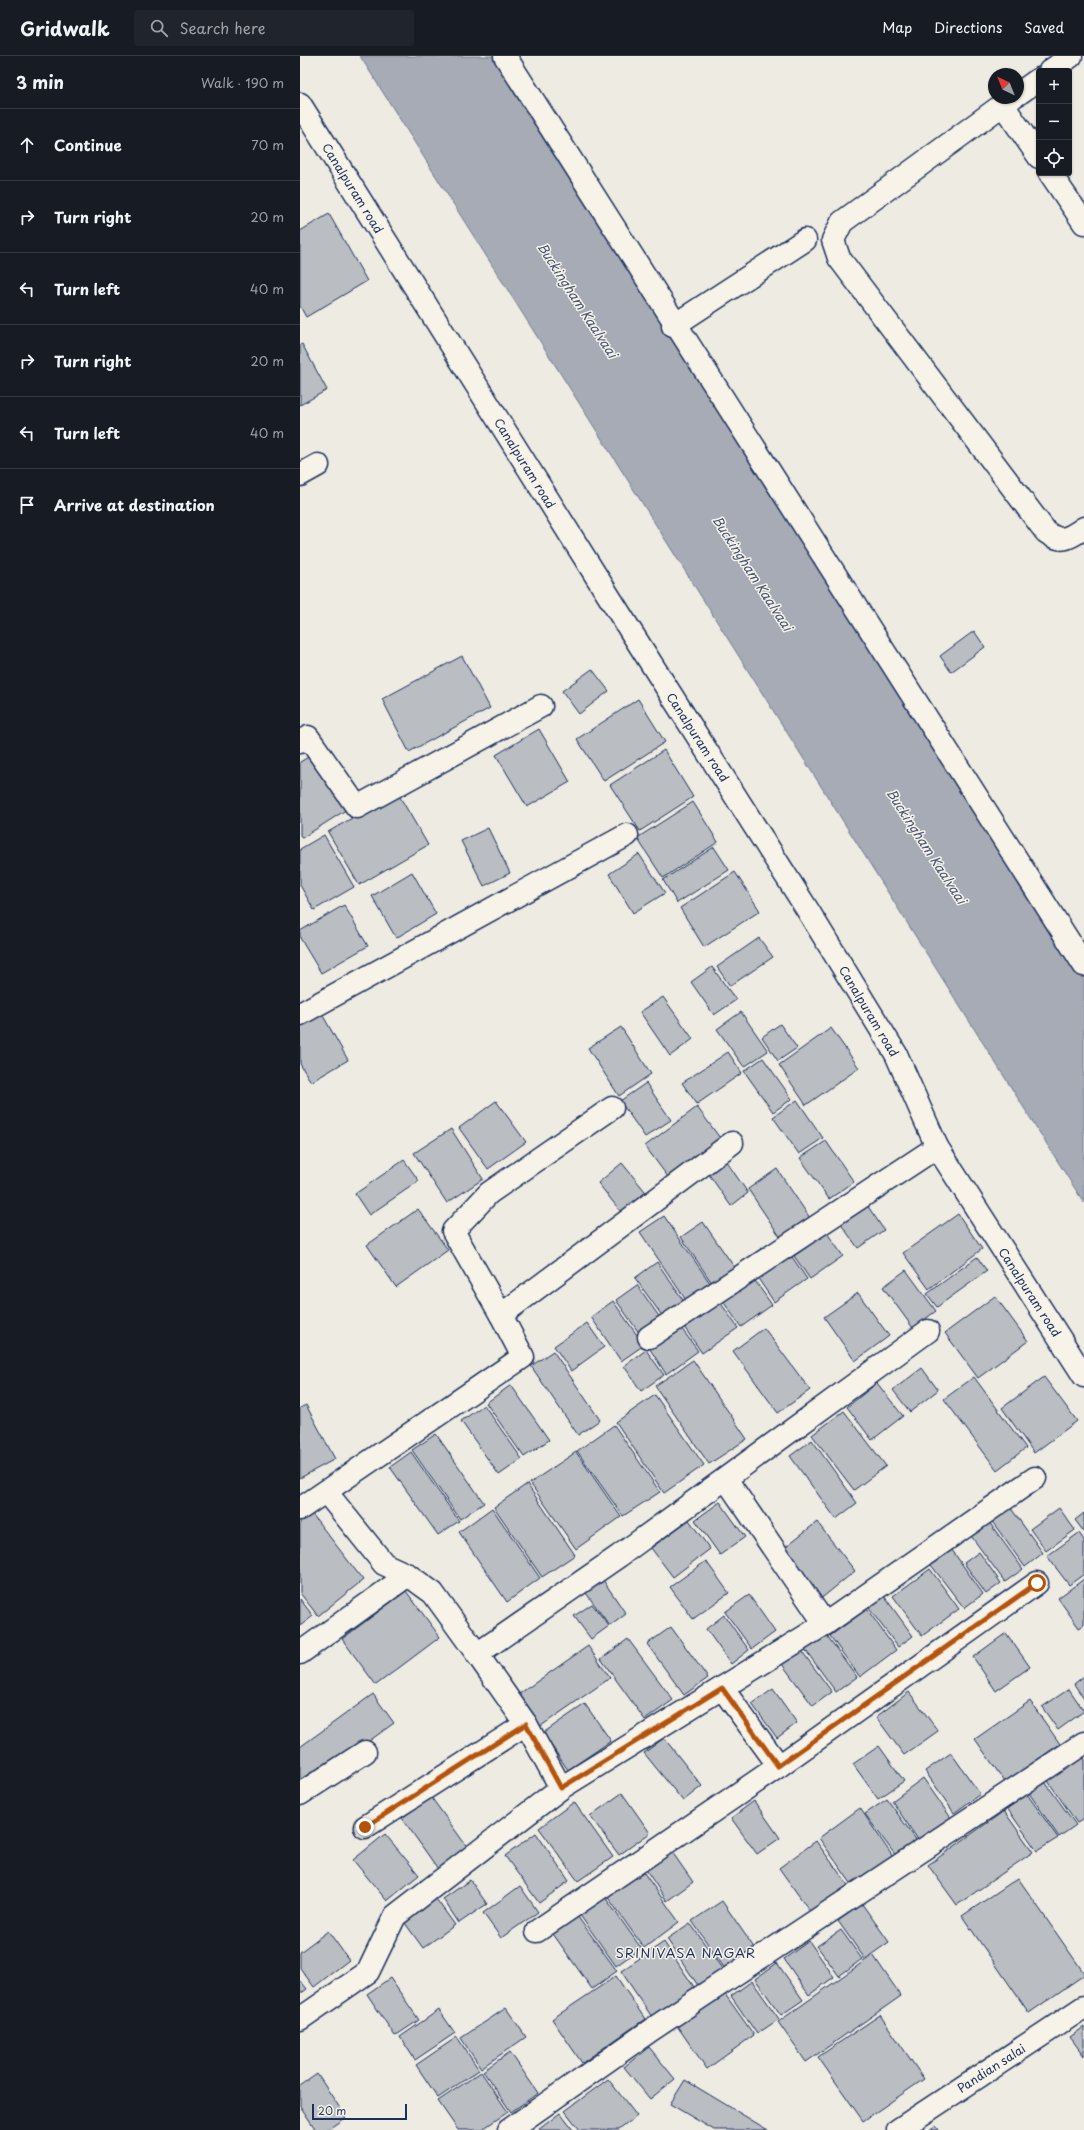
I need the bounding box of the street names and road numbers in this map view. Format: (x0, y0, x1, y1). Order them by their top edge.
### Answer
street label: Canalpuram road (318, 139, 388, 237)
street label: Canalpuram road (490, 414, 560, 512)
street label: Canalpuram road (662, 689, 734, 785)
street label: Canalpuram road (835, 962, 903, 1060)
street label: Canalpuram road (994, 1244, 1066, 1340)
street label: Pandian salai (953, 2039, 1029, 2097)

